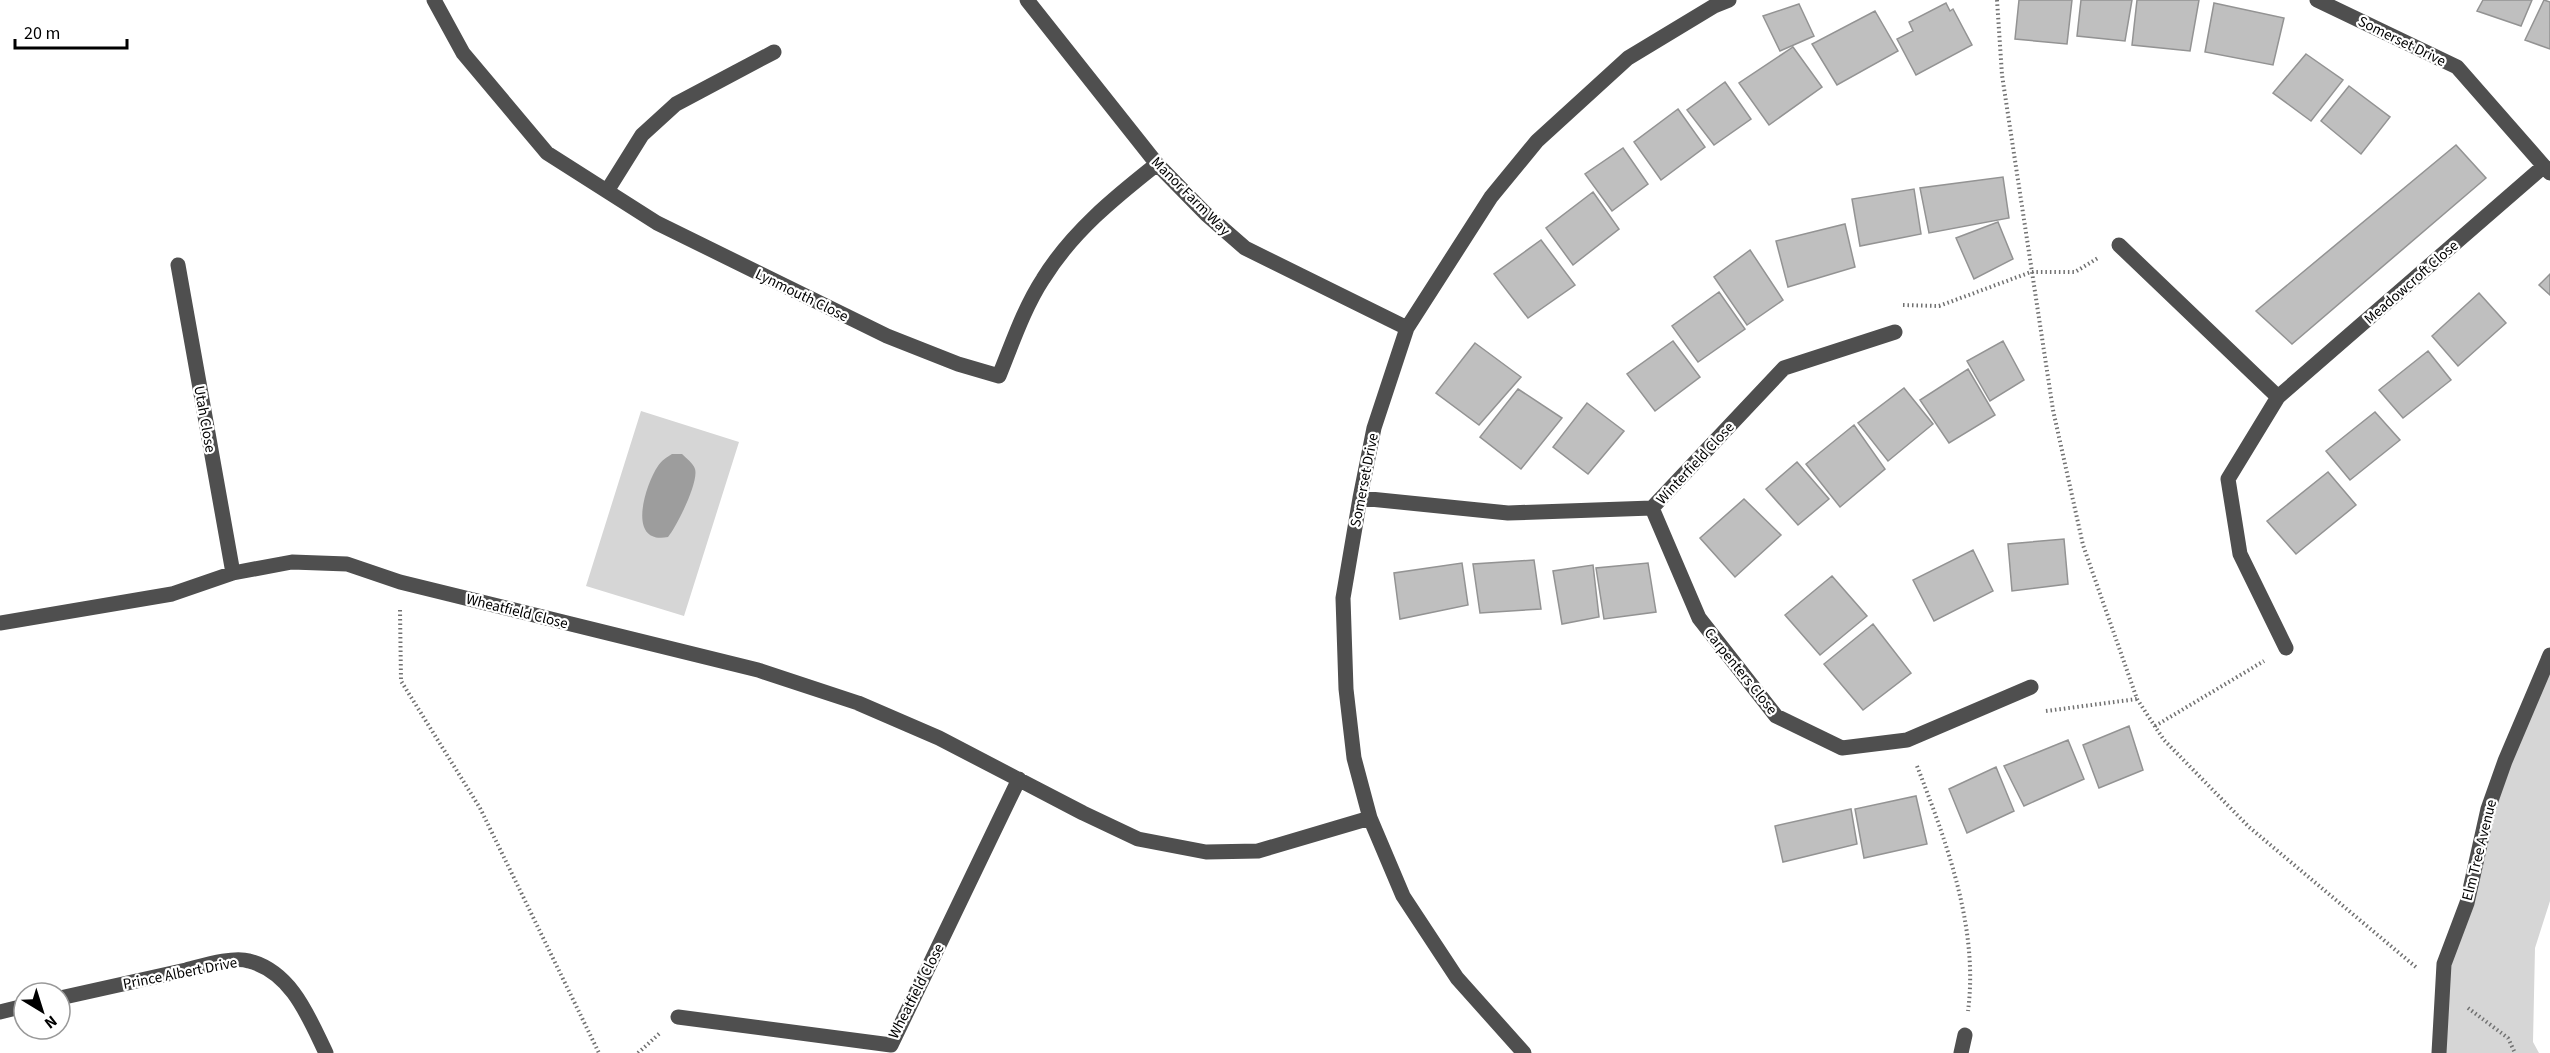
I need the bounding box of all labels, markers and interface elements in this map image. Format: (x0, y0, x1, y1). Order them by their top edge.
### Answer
street label: Somerset Drive (2354, 11, 2449, 72)
scale bar (15, 12, 128, 50)
text: 20 m (24, 21, 60, 46)
street label: Manor Farm Way (1146, 152, 1235, 241)
street label: Meadowcroft Close (2360, 235, 2463, 329)
street label: Lynmouth Close (752, 264, 852, 327)
street label: Utah Close (188, 384, 221, 454)
street label: Winterfield Close (1652, 417, 1739, 509)
street label: Somerset Drive (1345, 431, 1384, 529)
street label: Wheatfield Close (464, 589, 570, 634)
street label: Carpenters Close (1699, 623, 1782, 719)
street label: Elm Tree Avenue (2457, 797, 2502, 903)
street label: Wheatfield Close (883, 940, 949, 1042)
street label: Prince Albert Drive (121, 952, 239, 995)
north arrow (12, 981, 72, 1041)
text: N (40, 1010, 62, 1034)

